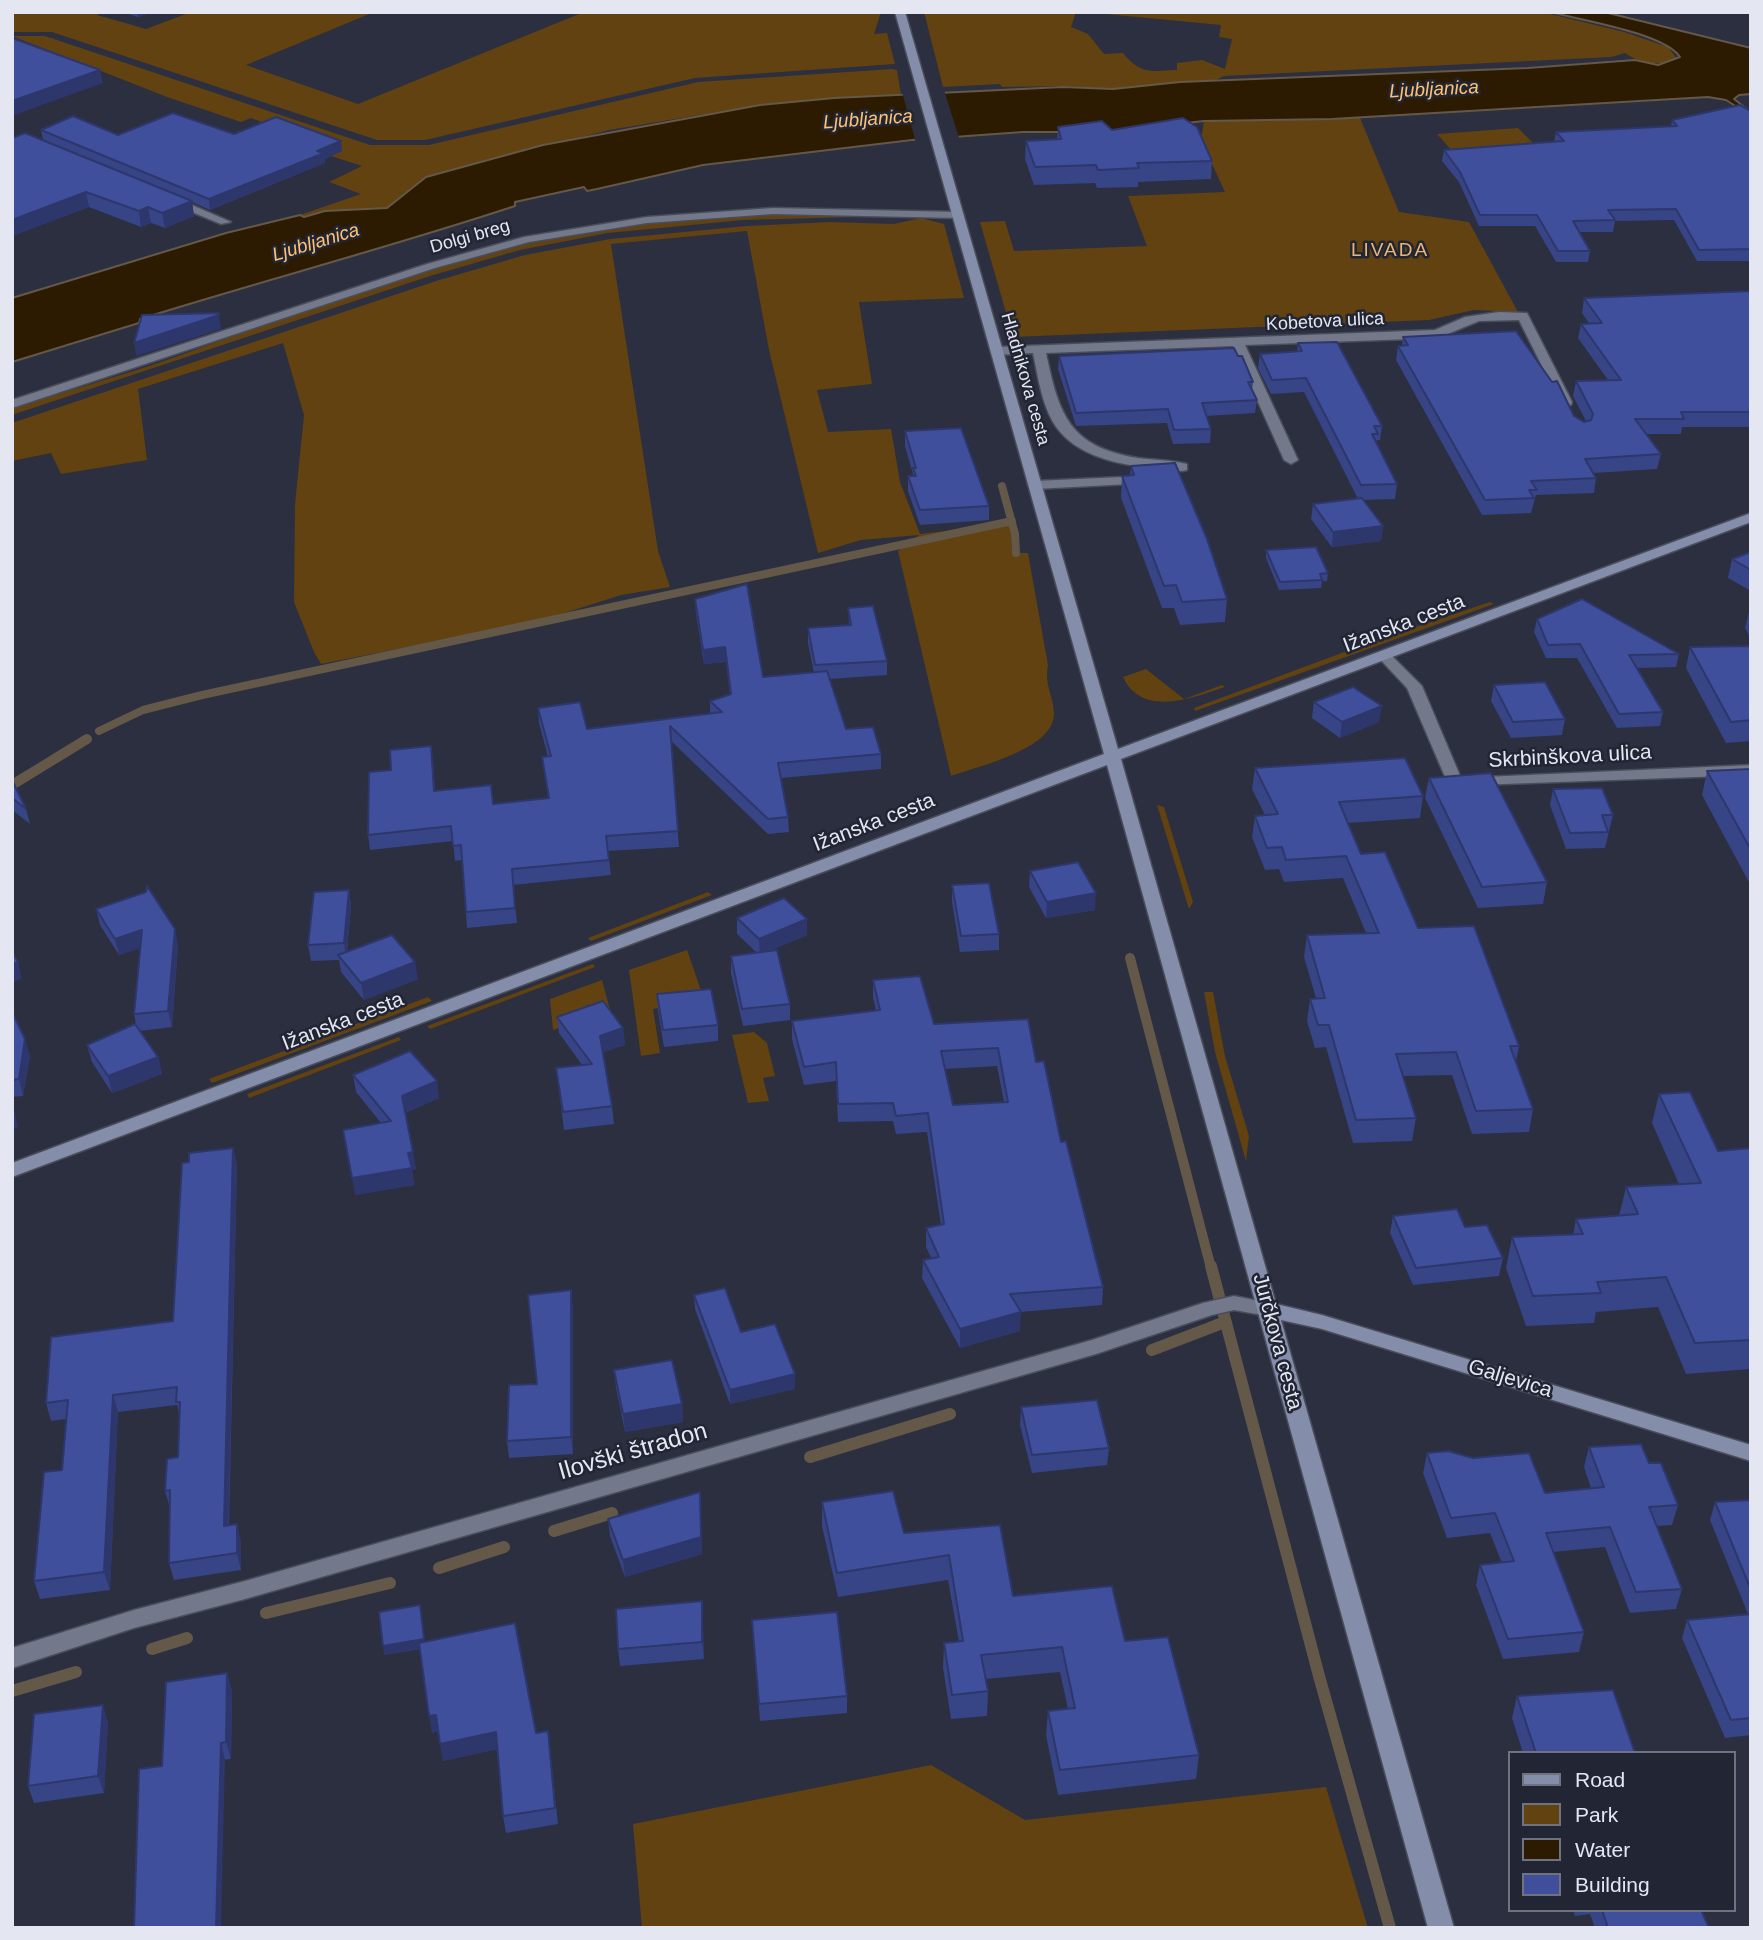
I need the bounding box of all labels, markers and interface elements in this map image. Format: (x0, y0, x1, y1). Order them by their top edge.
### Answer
water label: Ljubljanica (1389, 76, 1479, 104)
water label: Ljubljanica (822, 105, 914, 135)
street label: Dolgi breg (428, 215, 512, 259)
water label: Ljubljanica (270, 219, 362, 267)
district label: LIVADA (1352, 240, 1428, 262)
street label: Kobetova ulica (1265, 308, 1385, 336)
street label: Hladnikova cesta (996, 310, 1054, 448)
street label: Ižanska cesta (1340, 589, 1468, 659)
street label: Skrbinškova ulica (1488, 740, 1652, 774)
street label: Ižanska cesta (810, 788, 938, 858)
street label: Ižanska cesta (279, 987, 407, 1057)
street label: Jurčkova cesta (1247, 1271, 1307, 1413)
street label: Galjevica (1465, 1354, 1555, 1404)
street label: Ilovški štradon (555, 1417, 711, 1487)
legend (1508, 1751, 1735, 1912)
text: Road (1575, 1768, 1625, 1791)
text: Park (1575, 1803, 1618, 1826)
text: Water (1575, 1838, 1630, 1861)
text: Building (1575, 1873, 1650, 1896)

